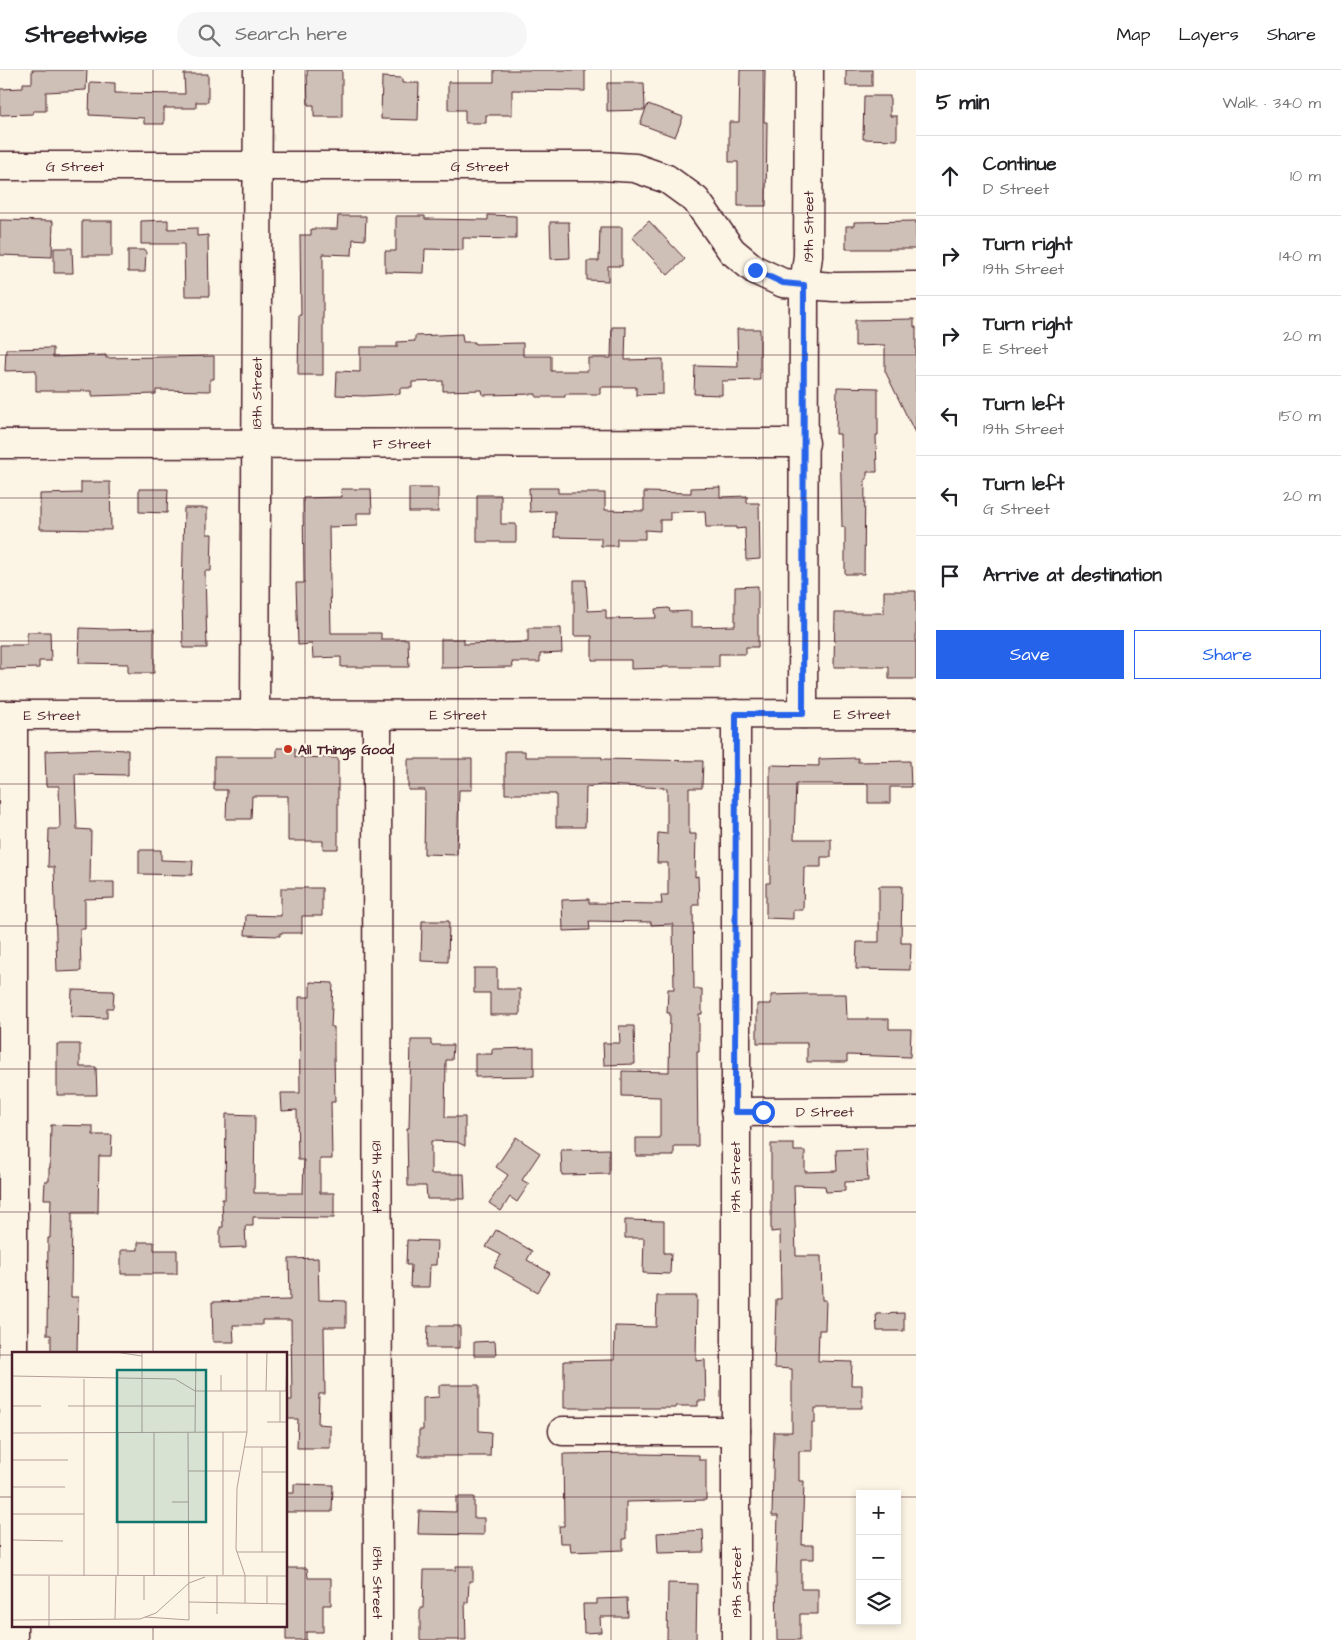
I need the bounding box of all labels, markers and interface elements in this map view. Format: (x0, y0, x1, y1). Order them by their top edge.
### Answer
search box (177, 12, 527, 57)
text: Streetwise (25, 18, 147, 52)
icon: search (195, 21, 223, 49)
text: Search here (235, 21, 347, 48)
text: Map (1116, 22, 1150, 47)
text: Layers (1178, 22, 1239, 47)
text: Share (1267, 22, 1316, 47)
text: 5 min (936, 88, 989, 117)
text: Walk · 340 m (1222, 92, 1321, 114)
text: Continue (983, 151, 1057, 178)
street label: G Street (46, 157, 105, 177)
street label: G Street (451, 157, 510, 177)
icon: ahead (936, 162, 964, 190)
text: 10 m (1290, 165, 1321, 187)
text: D Street (983, 178, 1049, 200)
street label: 19th Street (798, 190, 819, 263)
text: Turn right (983, 231, 1072, 258)
icon: right (936, 242, 964, 270)
text: 140 m (1279, 245, 1321, 267)
text: 19th Street (983, 258, 1064, 280)
route end (744, 259, 767, 282)
text: Turn right (983, 311, 1072, 338)
icon: right (936, 322, 964, 350)
text: 20 m (1283, 325, 1321, 347)
text: E Street (983, 338, 1048, 360)
street label: 18th Street (247, 356, 268, 429)
text: Turn left (983, 391, 1064, 418)
icon: left (936, 402, 964, 430)
text: 150 m (1279, 405, 1321, 427)
text: 19th Street (983, 418, 1064, 440)
street label: F Street (373, 434, 432, 455)
text: Turn left (983, 471, 1064, 498)
icon: left (936, 482, 964, 510)
text: 20 m (1283, 485, 1321, 507)
text: G Street (983, 498, 1050, 520)
icon: arrive (936, 562, 964, 590)
text: Arrive at destination (983, 562, 1162, 589)
button: Save (936, 630, 1124, 679)
button: Share (1134, 630, 1321, 679)
street label: E Street (429, 705, 487, 726)
street label: E Street (833, 705, 891, 725)
street label: E Street (23, 706, 81, 726)
place label: All Things Good (298, 740, 395, 761)
marker: All Things Good (282, 743, 294, 755)
route start (752, 1101, 775, 1124)
street label: D Street (796, 1102, 854, 1123)
street label: 18th Street (366, 1141, 387, 1214)
street label: 19th Street (726, 1141, 746, 1213)
inset map (12, 1352, 288, 1628)
map controls (856, 1490, 901, 1625)
button: + (856, 1490, 901, 1535)
button: − (856, 1535, 901, 1580)
street label: 19th Street (727, 1546, 747, 1618)
street label: 18th Street (367, 1547, 387, 1620)
button: layers (856, 1580, 901, 1625)

